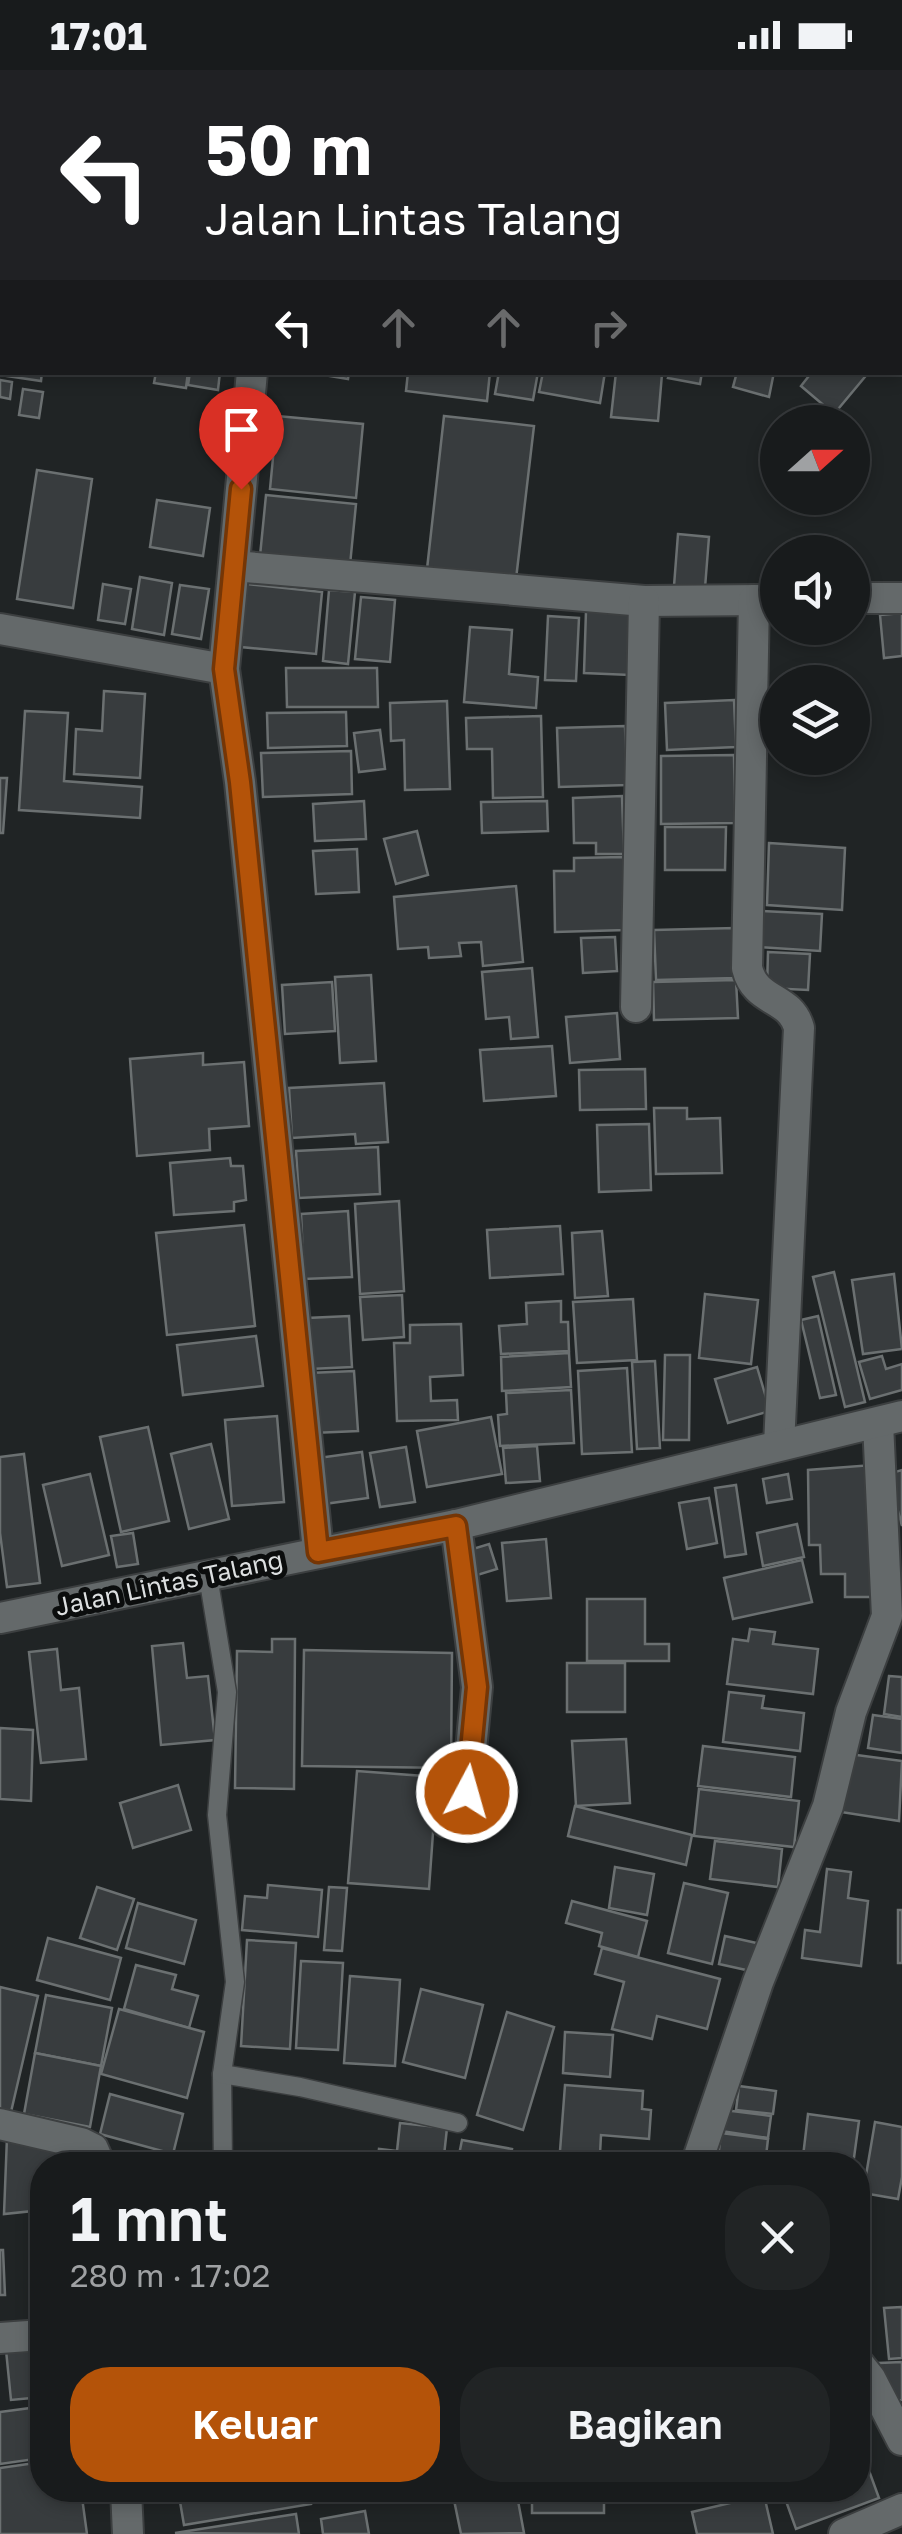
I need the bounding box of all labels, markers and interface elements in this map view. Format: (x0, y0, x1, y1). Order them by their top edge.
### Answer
text: 17:01 (50, 13, 147, 58)
text: 50 m (205, 106, 372, 190)
icon: left (40, 110, 170, 240)
text: Jalan Lintas Talang (205, 191, 622, 245)
icon: left (266, 300, 321, 355)
icon: ahead (371, 300, 426, 355)
icon: ahead (476, 300, 531, 355)
icon: right (581, 300, 636, 355)
pin (199, 387, 284, 490)
icon: arrive (214, 402, 269, 457)
north arrow (760, 405, 870, 515)
map controls (760, 405, 870, 775)
button: sound (760, 535, 870, 645)
button: layers (760, 665, 870, 775)
street label: Jalan Lintas Talang (52, 1543, 285, 1622)
position arrow (415, 1740, 519, 1844)
text: 1 mnt (70, 2182, 228, 2254)
button: close (725, 2185, 830, 2290)
text: 280 m · 17:02 (70, 2256, 270, 2294)
button: Keluar (70, 2367, 440, 2482)
button: Bagikan (460, 2367, 830, 2482)

